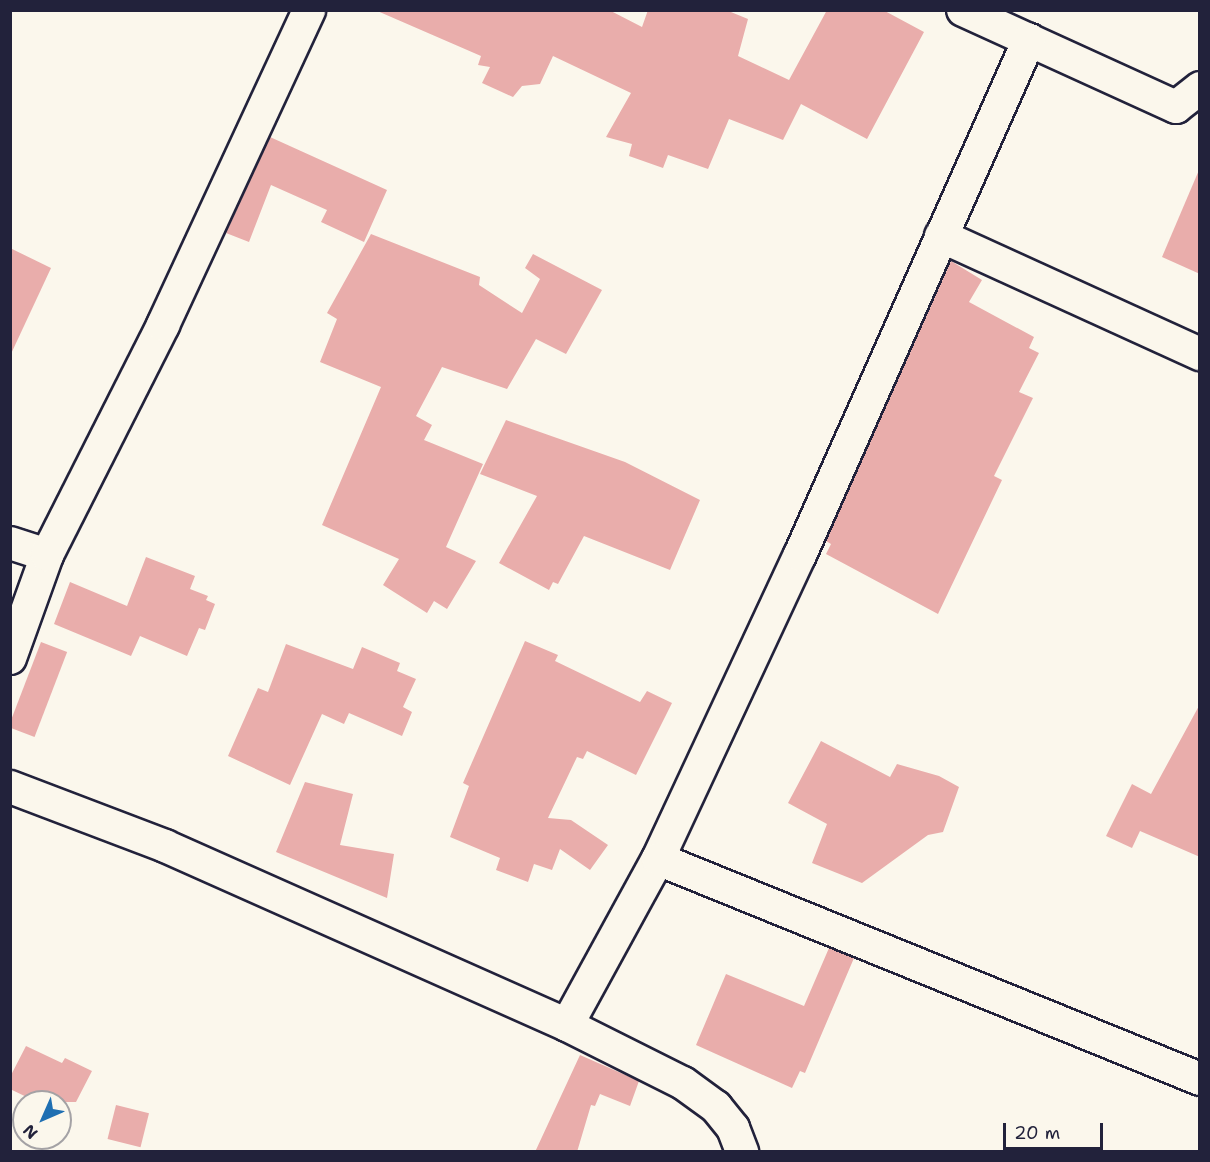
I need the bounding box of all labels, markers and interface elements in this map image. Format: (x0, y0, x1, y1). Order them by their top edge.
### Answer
north arrow (12, 1090, 72, 1150)
scale bar (1006, 1111, 1106, 1149)
text: N (18, 1120, 42, 1144)
text: 20 m (1014, 1121, 1060, 1145)

